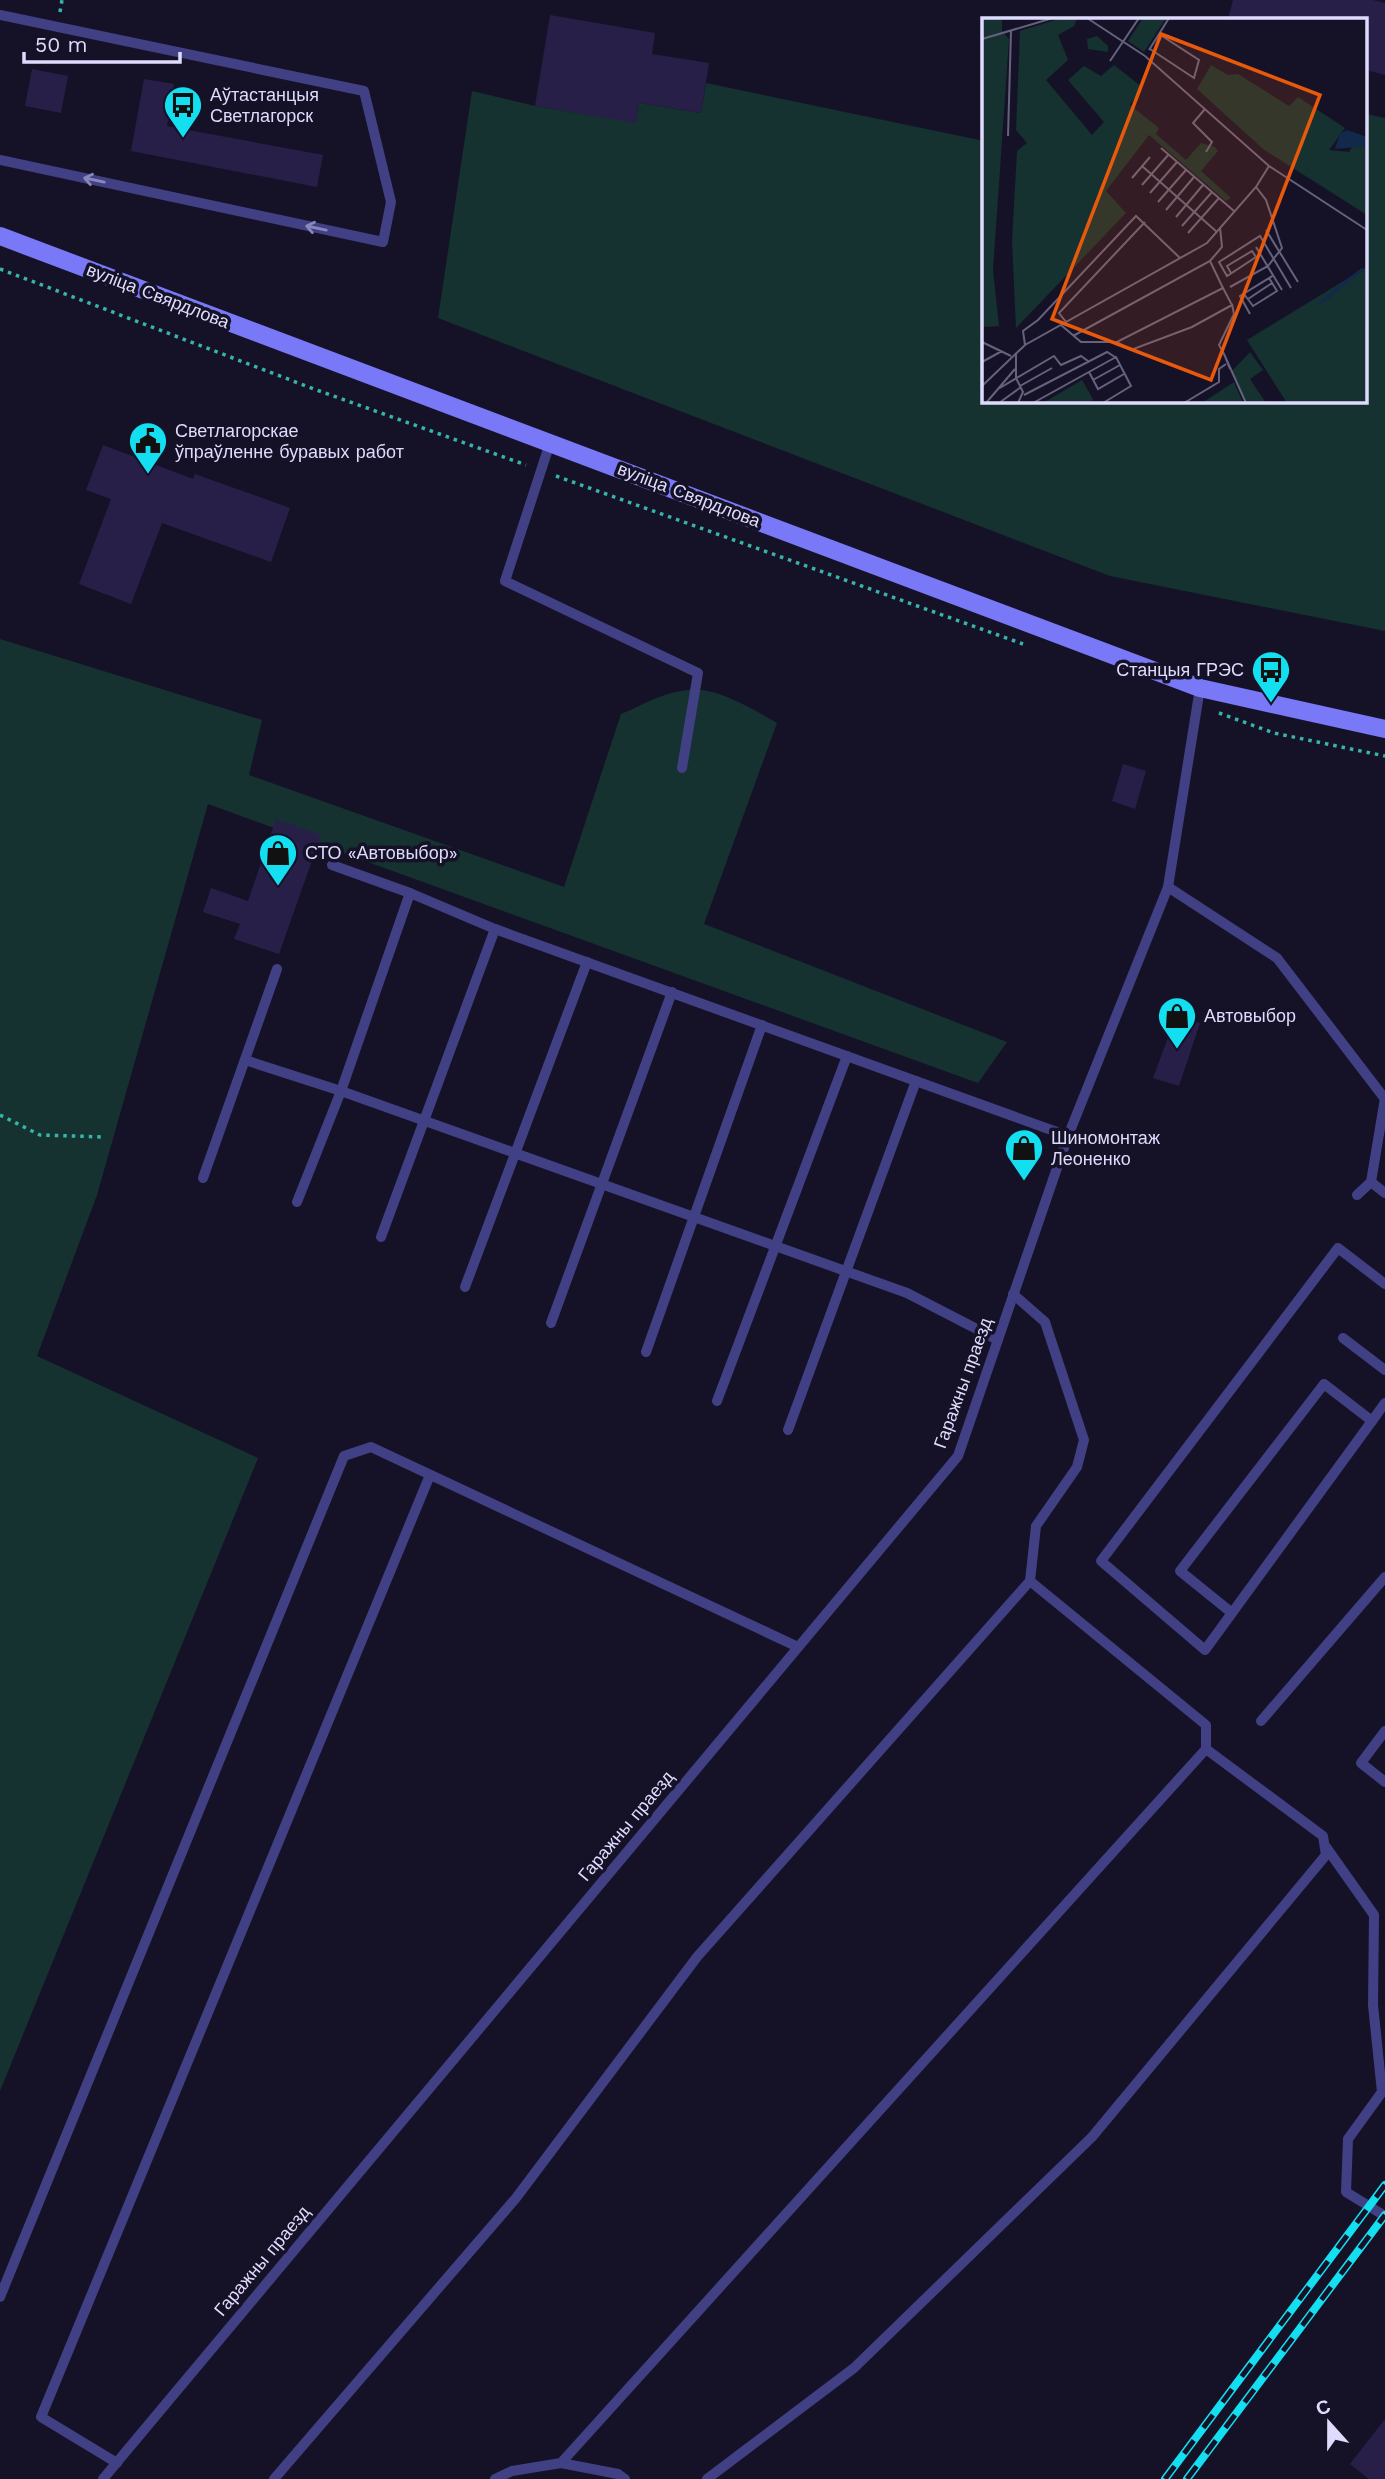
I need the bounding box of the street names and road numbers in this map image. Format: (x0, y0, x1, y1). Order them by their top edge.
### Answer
street label: вуліца Свярдлова (84, 259, 233, 333)
street label: вуліца Свярдлова (615, 458, 764, 532)
street label: Гаражны праезд (929, 1314, 996, 1451)
street label: Гаражны праезд (573, 1766, 678, 1885)
street label: Гаражны праезд (209, 2201, 314, 2320)

